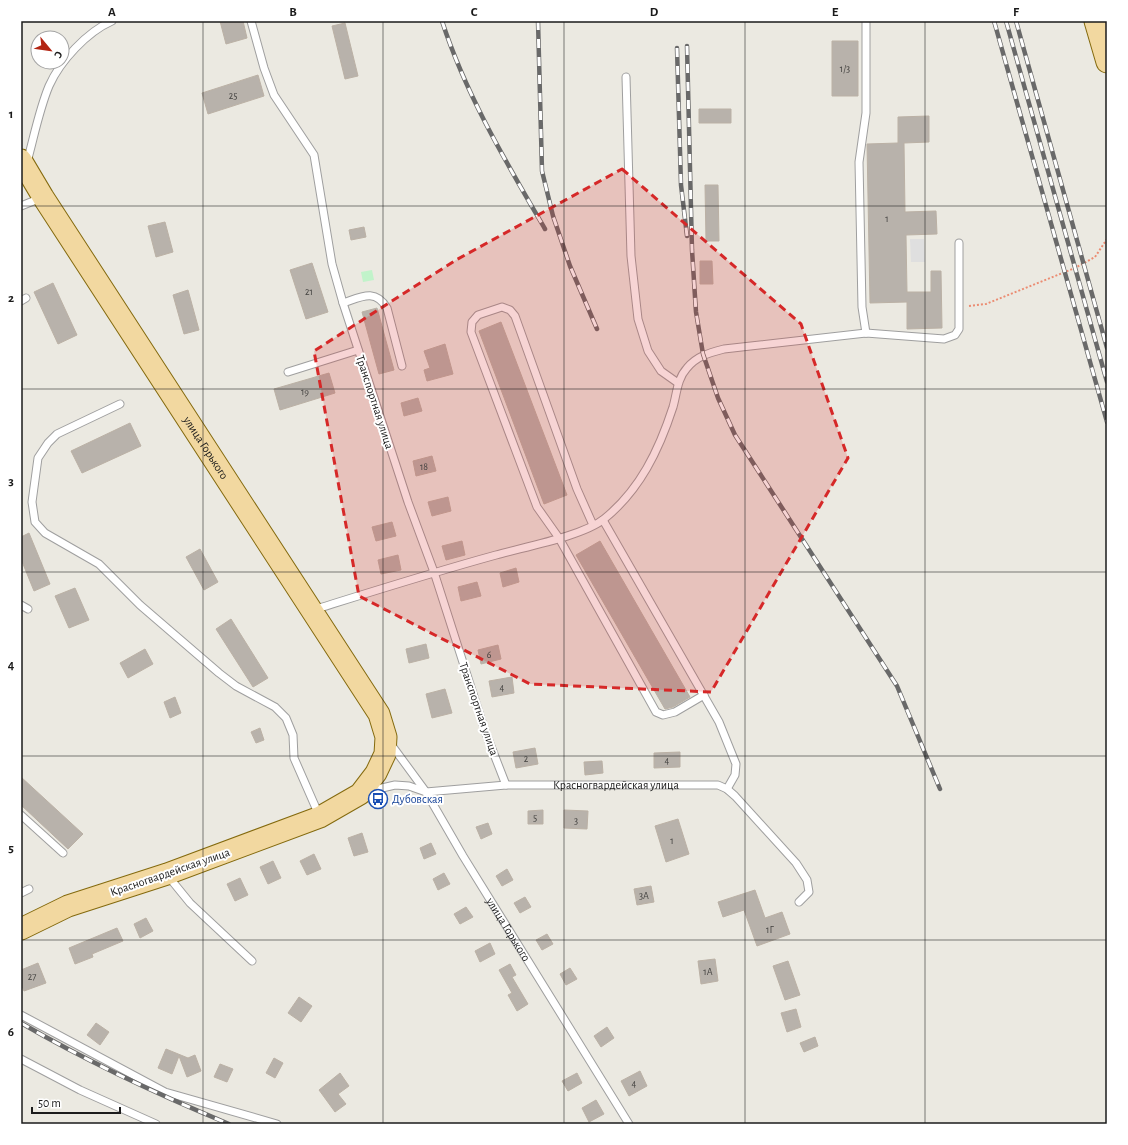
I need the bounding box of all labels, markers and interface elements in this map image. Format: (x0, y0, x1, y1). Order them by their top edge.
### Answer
text: A (108, 6, 116, 19)
text: B (289, 6, 297, 19)
text: C (471, 6, 478, 19)
text: D (650, 6, 659, 19)
text: E (832, 6, 839, 19)
text: F (1013, 6, 1020, 19)
north arrow (30, 30, 70, 70)
text: С (52, 49, 65, 60)
house number: 1/3 (840, 64, 850, 74)
house number: 25 (229, 91, 237, 101)
text: 1 (9, 108, 13, 121)
house number: 1 (885, 214, 889, 224)
house number: 21 (305, 287, 313, 297)
text: 2 (8, 292, 14, 305)
street label: Транспортная улица (353, 354, 396, 451)
house number: 19 (301, 387, 309, 397)
street label: улица Горького (180, 413, 231, 481)
house number: 18 (420, 462, 428, 472)
text: 3 (8, 475, 14, 488)
house number: 6 (487, 650, 492, 660)
text: 4 (8, 659, 15, 672)
street label: Транспортная улица (456, 661, 501, 758)
house number: 4 (500, 683, 505, 693)
house number: 2 (524, 754, 529, 764)
house number: 4 (665, 756, 670, 766)
street label: Красногвардейская улица (553, 779, 679, 792)
bus stop icon: Дубовская (367, 788, 389, 810)
place label: Дубовская (392, 793, 443, 806)
house number: 5 (533, 813, 537, 823)
house number: 3 (574, 816, 578, 826)
house number: 1 (670, 836, 674, 846)
text: 5 (8, 842, 14, 855)
street label: Красногвардейская улица (109, 846, 232, 899)
house number: 3А (639, 891, 649, 901)
street label: улица Горького (483, 895, 533, 963)
house number: 1Г (766, 925, 774, 935)
house number: 1А (703, 967, 713, 977)
house number: 27 (28, 972, 36, 982)
text: 6 (8, 1026, 14, 1039)
house number: 4 (632, 1079, 637, 1089)
scale bar (32, 1089, 120, 1115)
text: 50 m (38, 1097, 61, 1109)

